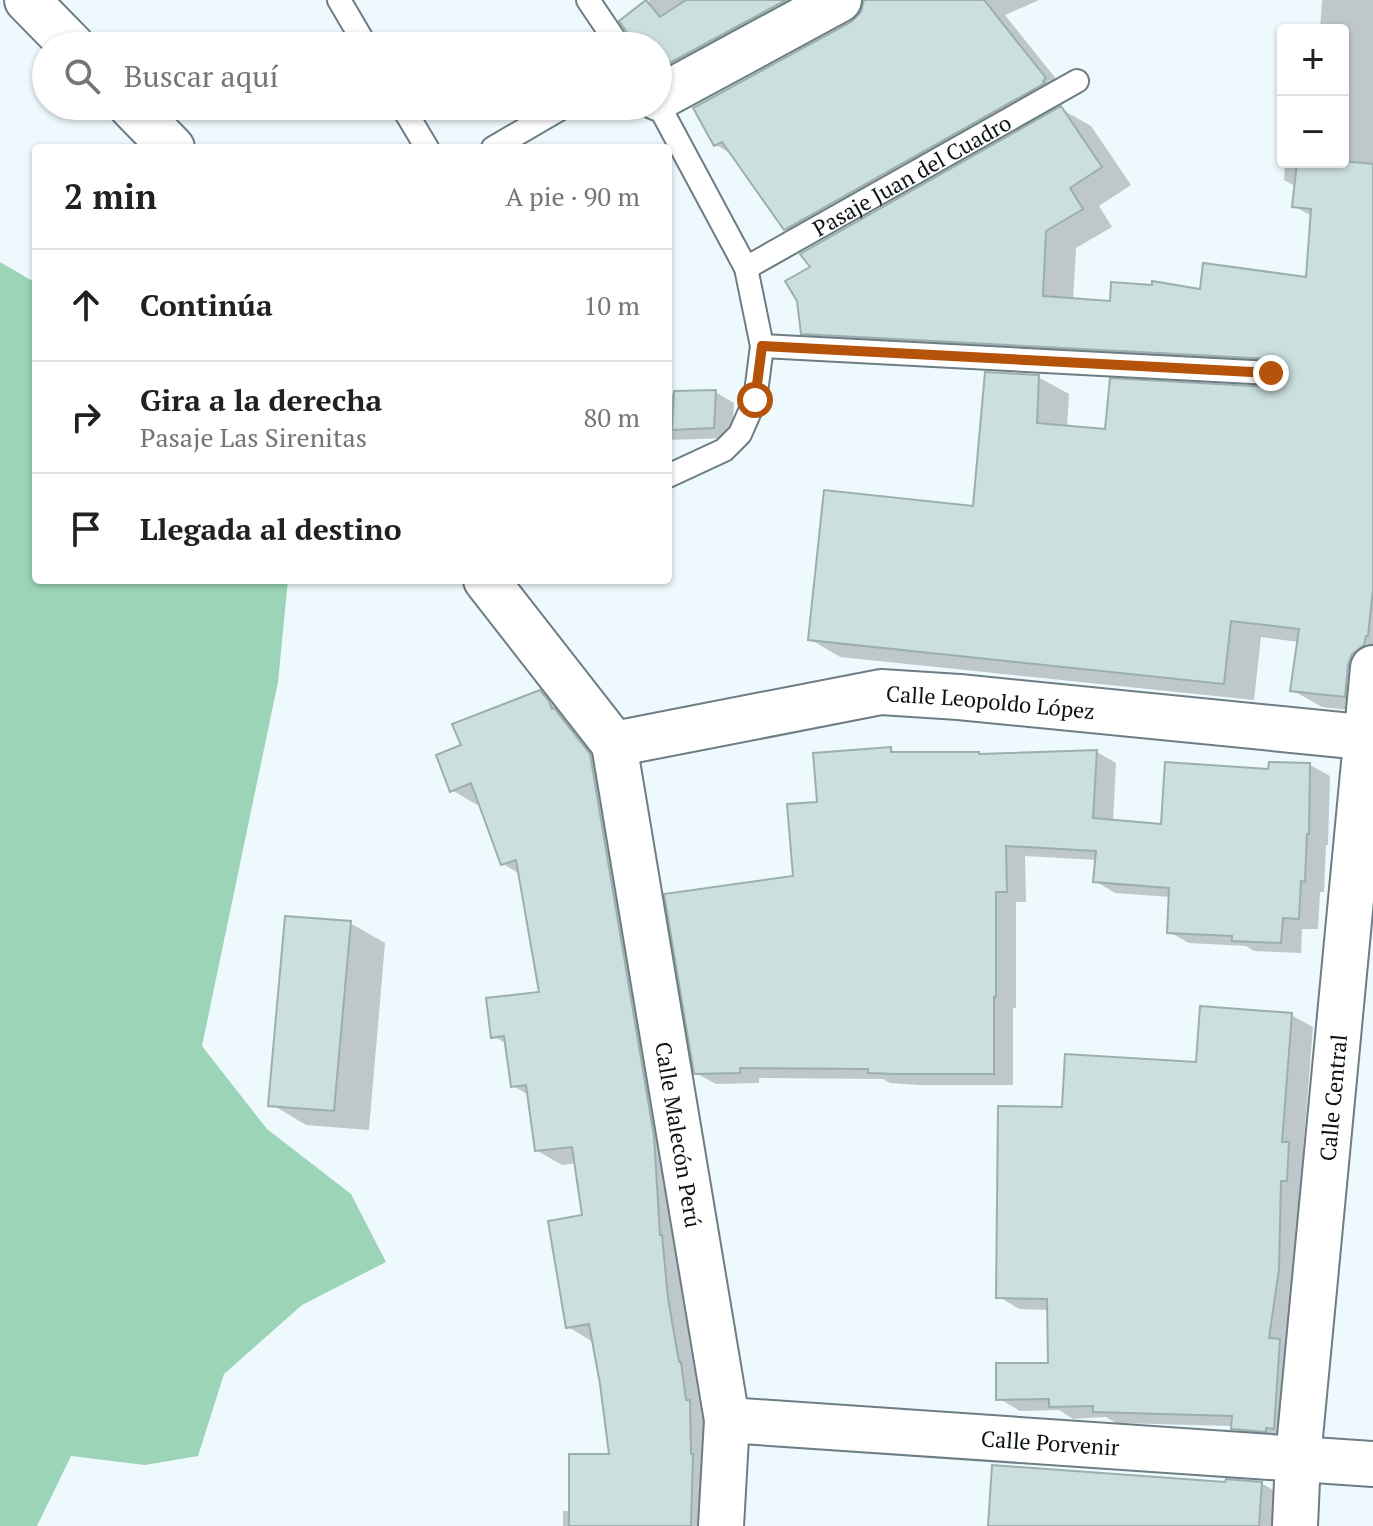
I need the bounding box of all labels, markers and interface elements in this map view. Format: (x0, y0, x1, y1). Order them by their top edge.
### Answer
map controls (1277, 24, 1349, 168)
button: + (1277, 24, 1349, 96)
search box (32, 32, 672, 120)
icon: search (60, 54, 104, 98)
text: Buscar aquí (124, 56, 278, 96)
button: − (1277, 96, 1349, 168)
street label: Pasaje Juan del Cuadro (807, 107, 1016, 242)
text: 2 min (64, 174, 157, 219)
text: A pie · 90 m (505, 179, 640, 213)
icon: ahead (64, 283, 108, 327)
text: Continúa (140, 285, 273, 325)
text: 10 m (584, 288, 640, 322)
route end (1253, 355, 1289, 391)
text: Gira a la derecha (140, 380, 382, 420)
route start (737, 382, 773, 418)
icon: right (64, 395, 108, 439)
text: 80 m (584, 400, 640, 434)
text: Pasaje Las Sirenitas (140, 420, 367, 454)
icon: arrive (64, 507, 108, 551)
text: Llegada al destino (140, 509, 401, 549)
street label: Calle Leopoldo López (885, 678, 1096, 725)
street label: Calle Central (1312, 1033, 1353, 1162)
street label: Calle Malecón Perú (649, 1039, 709, 1230)
street label: Calle Porvenir (980, 1423, 1121, 1461)

